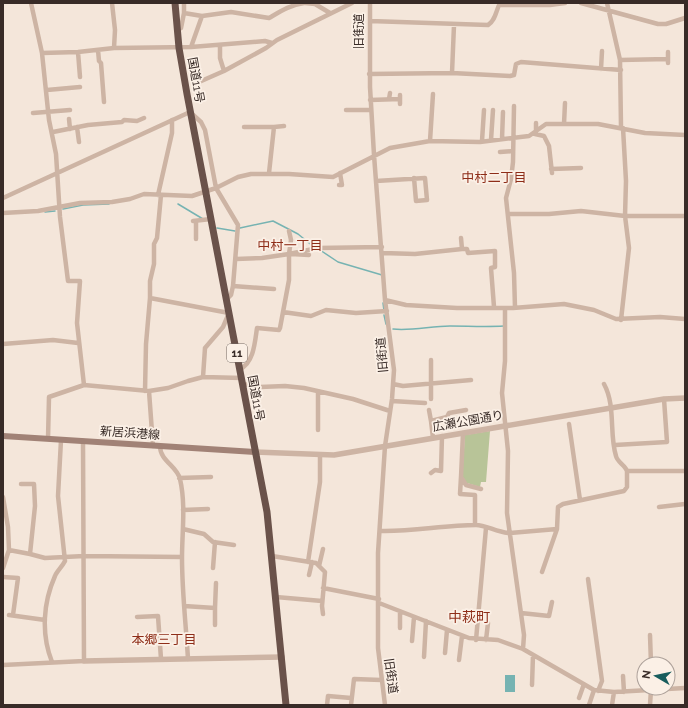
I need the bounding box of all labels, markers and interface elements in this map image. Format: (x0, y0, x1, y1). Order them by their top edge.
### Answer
street label: 旧街道 (352, 13, 366, 49)
street label: 国道11号 (185, 56, 207, 104)
district label: 中村二丁目 (461, 170, 527, 185)
district label: 中村一丁目 (257, 238, 323, 253)
street label: 旧街道 (373, 336, 391, 374)
road number: 11 (227, 344, 247, 362)
street label: 国道11号 (245, 374, 267, 422)
street label: 広瀬公園通り (431, 408, 505, 434)
street label: 新居浜港線 (100, 424, 160, 442)
district label: 中萩町 (448, 609, 490, 625)
district label: 本郷三丁目 (131, 632, 197, 647)
north arrow (636, 656, 676, 696)
street label: 旧街道 (382, 657, 400, 695)
text: N (640, 669, 654, 680)

